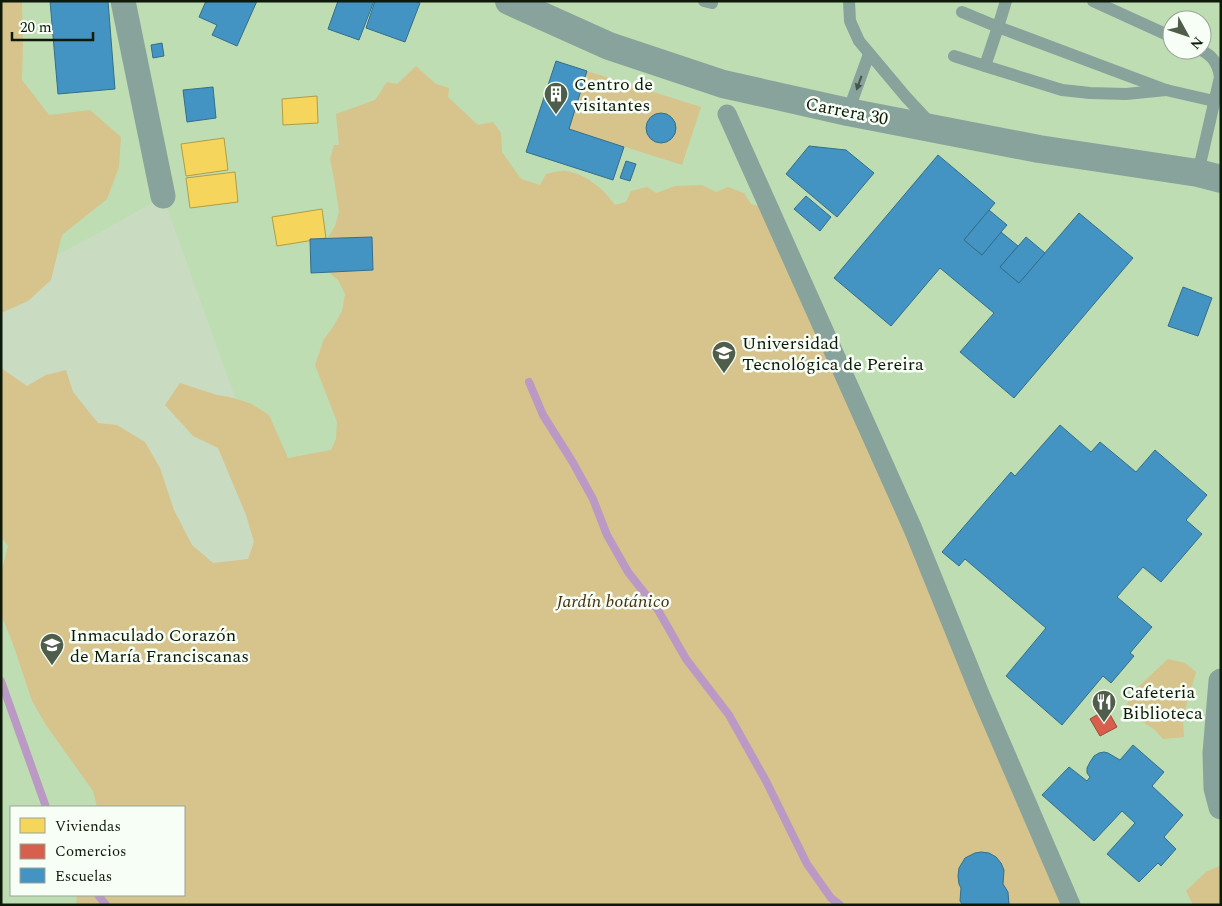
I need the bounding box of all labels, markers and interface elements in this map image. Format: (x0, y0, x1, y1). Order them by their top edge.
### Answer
scale bar (12, 10, 94, 42)
north arrow (1162, 10, 1212, 60)
text: 20 m (20, 16, 52, 39)
text: N (1185, 32, 1208, 54)
place label: Centro de visitantes (573, 71, 653, 119)
one-way arrow (855, 75, 862, 90)
building icon: Centro de visitantes (543, 81, 569, 115)
street label: Carrera 30 (803, 90, 890, 133)
place label: Universidad Tecnológica de Pereira (742, 330, 924, 378)
school or university icon: Universidad Tecnológica de Pereira (711, 340, 737, 374)
park label: Jardín botánico (554, 588, 670, 615)
place label: Inmaculado Corazón de María Franciscanas (70, 622, 249, 670)
school or university icon: Inmaculado Corazón de María Franciscanas (39, 632, 65, 666)
place label: Cafeteria Biblioteca (1122, 679, 1203, 727)
restaurant icon: Cafeteria Biblioteca (1091, 689, 1117, 723)
legend (10, 806, 185, 896)
text: Viviendas (55, 815, 121, 838)
text: Comercios (55, 840, 127, 863)
text: Escuelas (55, 865, 112, 888)

